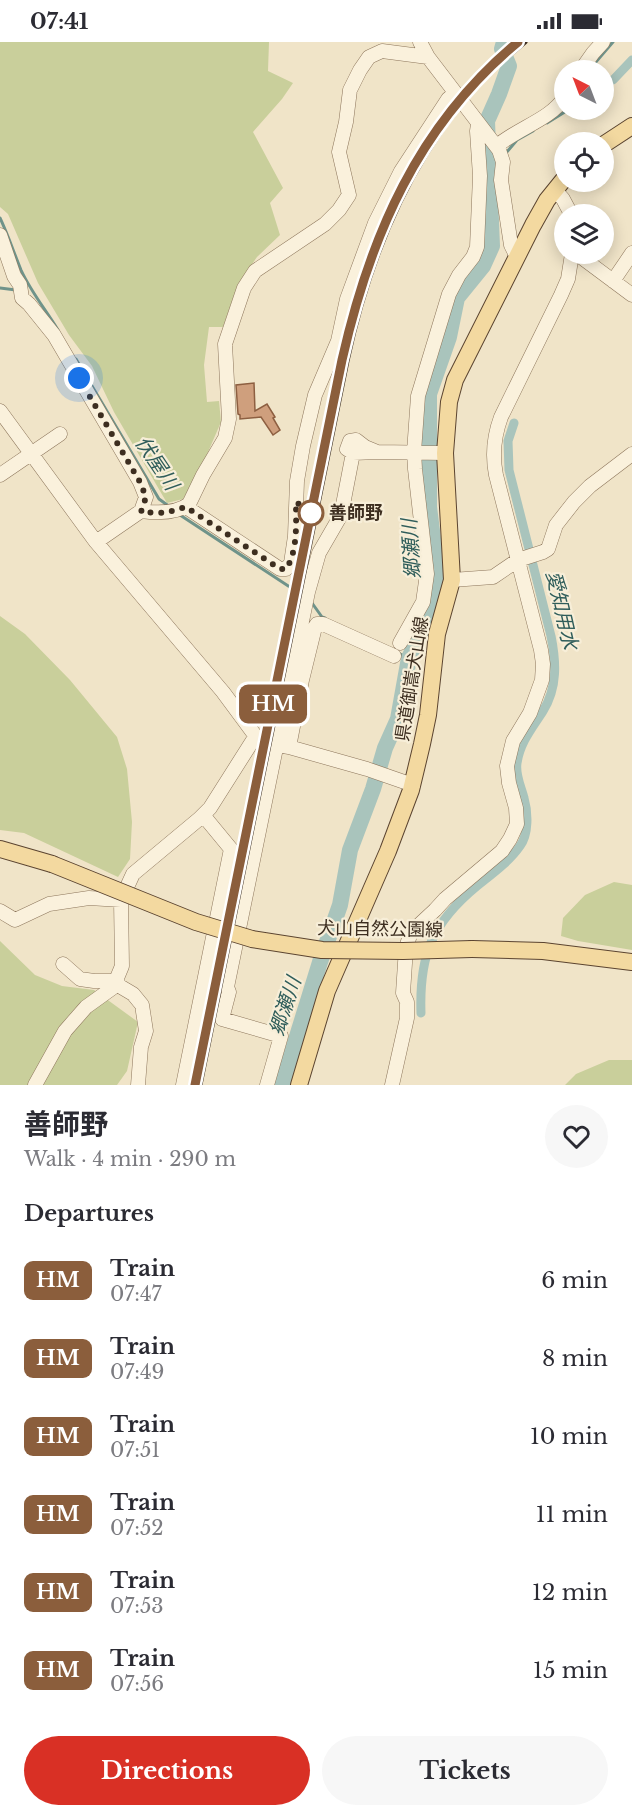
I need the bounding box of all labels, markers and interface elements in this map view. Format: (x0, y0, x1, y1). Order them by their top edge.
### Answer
text: 07:41 (30, 8, 88, 35)
north arrow (554, 60, 614, 120)
map controls (554, 60, 614, 264)
button: locate (554, 132, 614, 192)
button: layers (554, 204, 614, 264)
your location (64, 363, 94, 393)
water label: 伏屋川 (130, 431, 185, 496)
marker: 善師野 (298, 500, 324, 526)
place label: 善師野 (329, 502, 383, 524)
water label: 郷瀬川 (397, 516, 425, 580)
water label: 愛知用水 (541, 568, 583, 654)
street label: 県道御嵩犬山線 (391, 615, 433, 743)
line badge: HM (246, 684, 300, 724)
text: HM (251, 691, 295, 717)
street label: 犬山自然公園線 (317, 917, 443, 941)
water label: 郷瀬川 (264, 972, 306, 1038)
button: heart (545, 1105, 608, 1168)
text: 善師野 (24, 1107, 108, 1142)
text: Walk · 4 min · 290 m (24, 1147, 236, 1171)
text: Departures (24, 1200, 154, 1227)
text: Train (110, 1255, 175, 1282)
text: HM (36, 1267, 80, 1293)
text: 6 min (541, 1267, 608, 1294)
text: 07:47 (110, 1282, 162, 1306)
text: Train (110, 1333, 175, 1360)
text: HM (36, 1345, 80, 1371)
text: 8 min (542, 1345, 608, 1372)
text: 07:49 (110, 1360, 164, 1384)
text: Train (110, 1411, 175, 1438)
text: HM (36, 1423, 80, 1449)
text: 10 min (530, 1423, 608, 1450)
text: 07:51 (110, 1438, 160, 1462)
text: Train (110, 1489, 175, 1516)
text: HM (36, 1501, 80, 1527)
text: 11 min (536, 1501, 608, 1528)
text: 07:52 (110, 1516, 164, 1540)
text: Train (110, 1567, 175, 1594)
text: HM (36, 1579, 80, 1605)
text: 12 min (532, 1579, 608, 1606)
text: 07:53 (110, 1594, 164, 1618)
text: Train (110, 1645, 175, 1672)
text: HM (36, 1657, 80, 1683)
text: 15 min (533, 1657, 608, 1684)
text: 07:56 (110, 1672, 164, 1696)
button: Directions (24, 1736, 310, 1805)
button: Tickets (322, 1736, 608, 1805)

